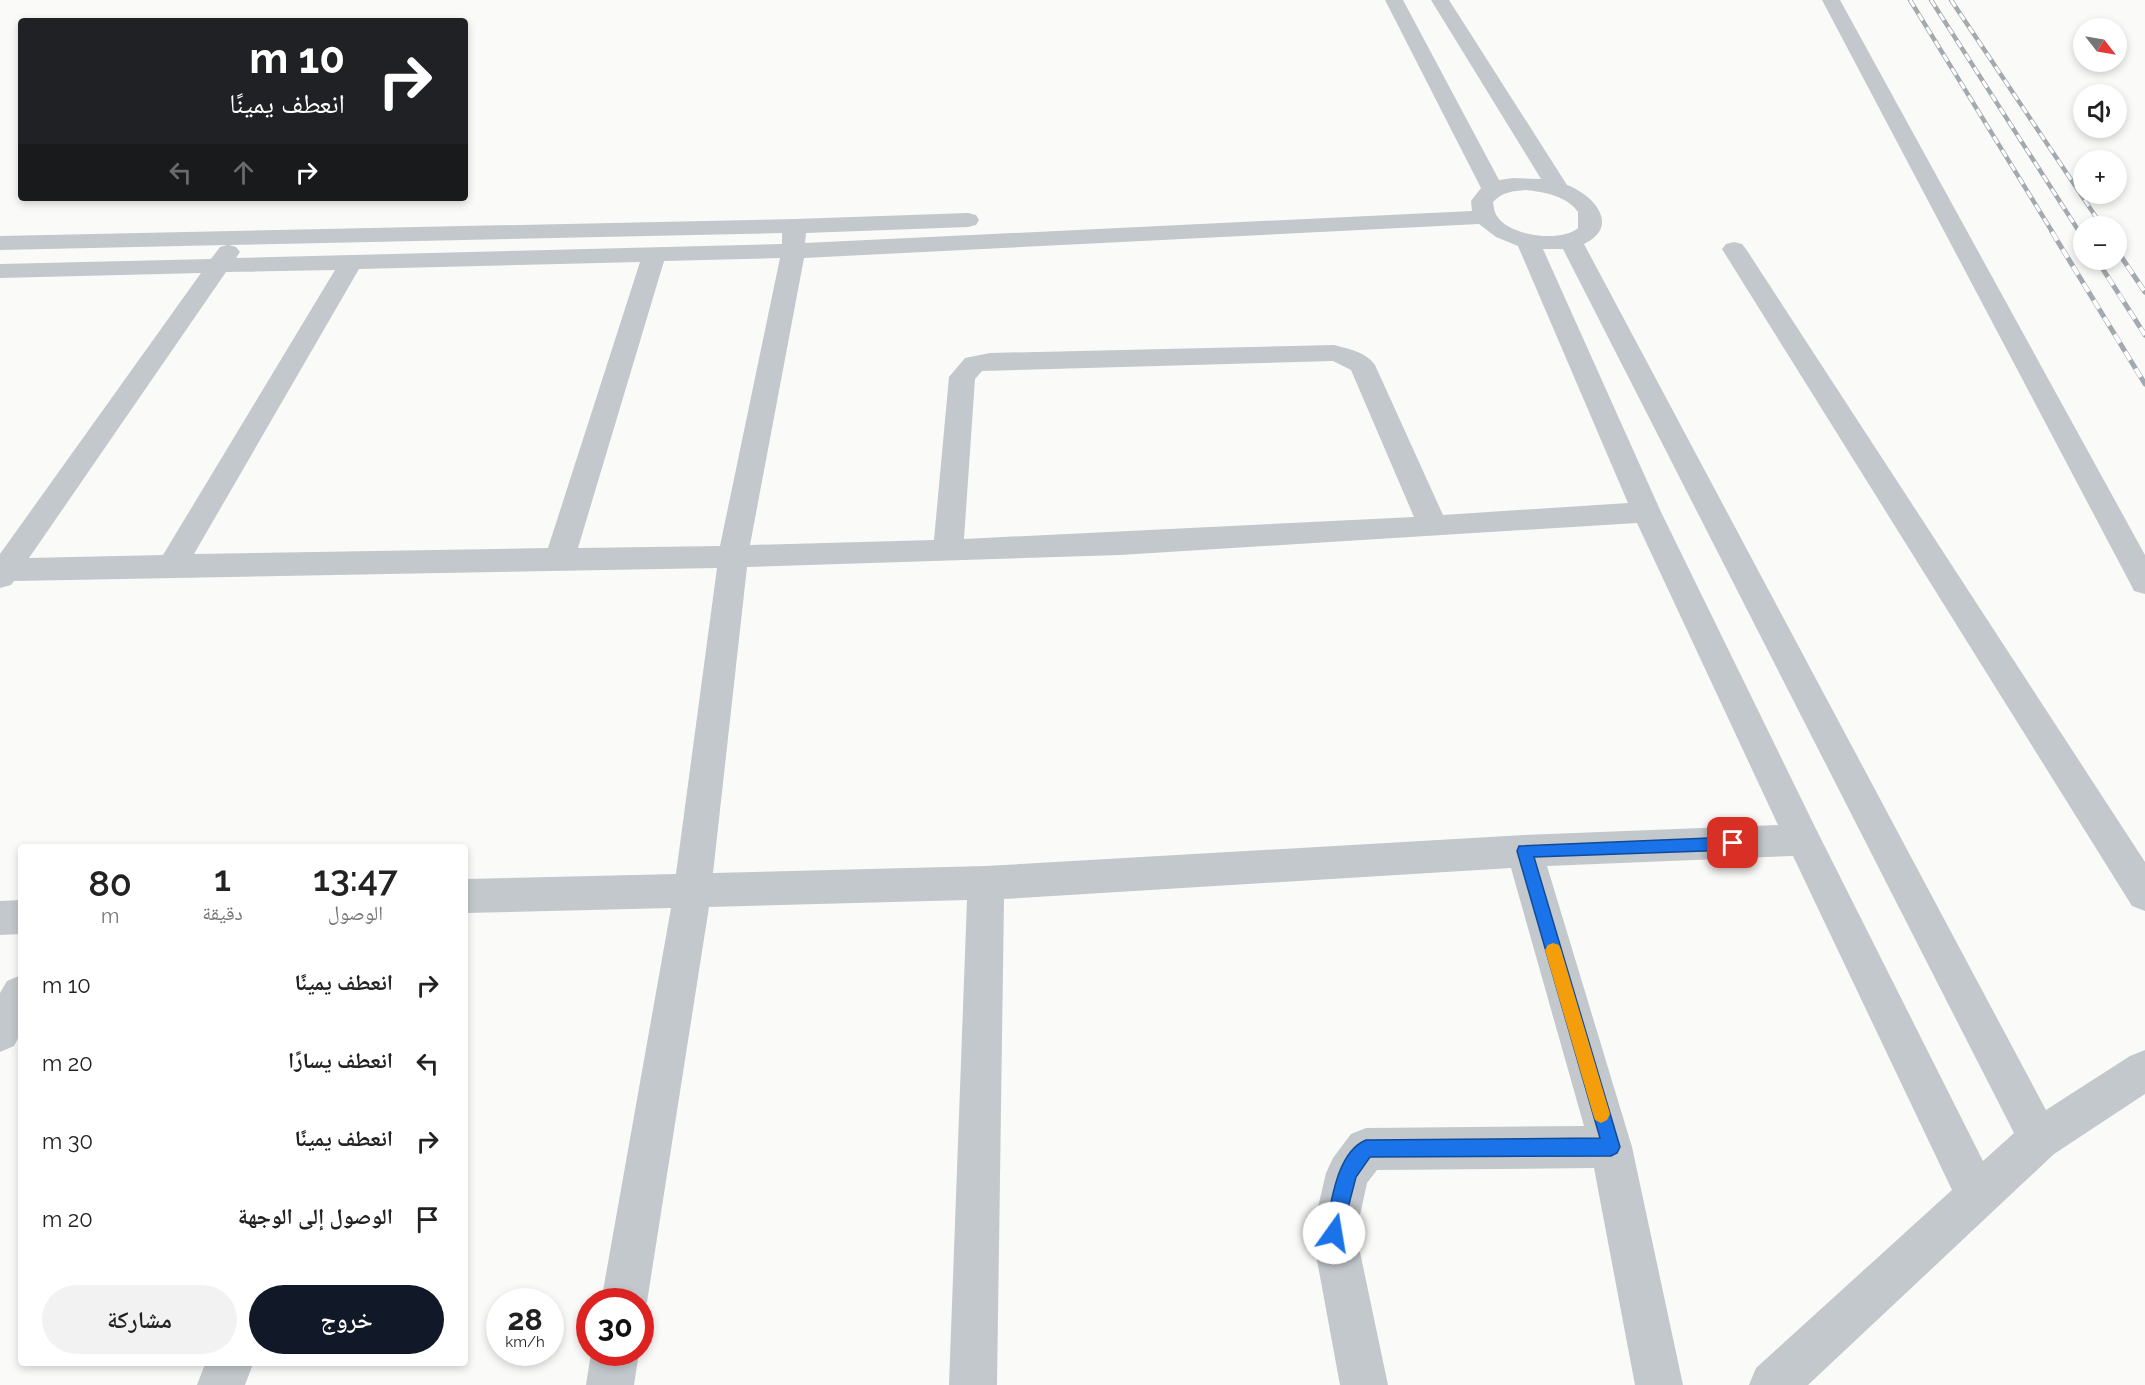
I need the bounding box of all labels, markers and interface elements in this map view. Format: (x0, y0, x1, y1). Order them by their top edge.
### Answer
north arrow (2073, 18, 2127, 72)
map controls (2073, 18, 2127, 270)
text: 10 m (249, 34, 345, 83)
icon: right (366, 42, 444, 120)
button: sound (2073, 84, 2127, 138)
text: انعطف يمينًا (229, 88, 345, 119)
button: + (2073, 150, 2127, 204)
icon: left (164, 156, 197, 189)
icon: ahead (227, 156, 260, 189)
icon: right (290, 156, 323, 189)
button: − (2073, 216, 2127, 270)
pin (1707, 817, 1758, 868)
icon: arrive (1716, 826, 1749, 859)
text: 1 (214, 857, 231, 899)
text: 13:47 (313, 857, 398, 899)
text: 80 (88, 862, 132, 904)
text: دقيقة (202, 901, 243, 925)
text: الوصول (328, 901, 383, 925)
text: m (101, 904, 119, 928)
text: انعطف يمينًا (294, 969, 393, 995)
icon: right (411, 969, 444, 1002)
text: 10 m (42, 972, 91, 998)
text: انعطف يسارًا (288, 1047, 393, 1073)
icon: left (411, 1047, 444, 1080)
text: 20 m (42, 1050, 93, 1076)
text: انعطف يمينًا (294, 1125, 393, 1151)
icon: right (411, 1125, 444, 1158)
text: 30 m (42, 1128, 93, 1154)
position arrow (1302, 1201, 1366, 1265)
text: الوصول إلى الوجهة (238, 1203, 393, 1229)
icon: arrive (411, 1203, 444, 1236)
text: 20 m (42, 1206, 93, 1232)
button: مشاركة (42, 1285, 237, 1354)
button: خروج (249, 1285, 444, 1354)
speed limit sign: 30 (576, 1288, 654, 1366)
text: 28 (507, 1302, 543, 1337)
text: km/h (505, 1333, 545, 1351)

